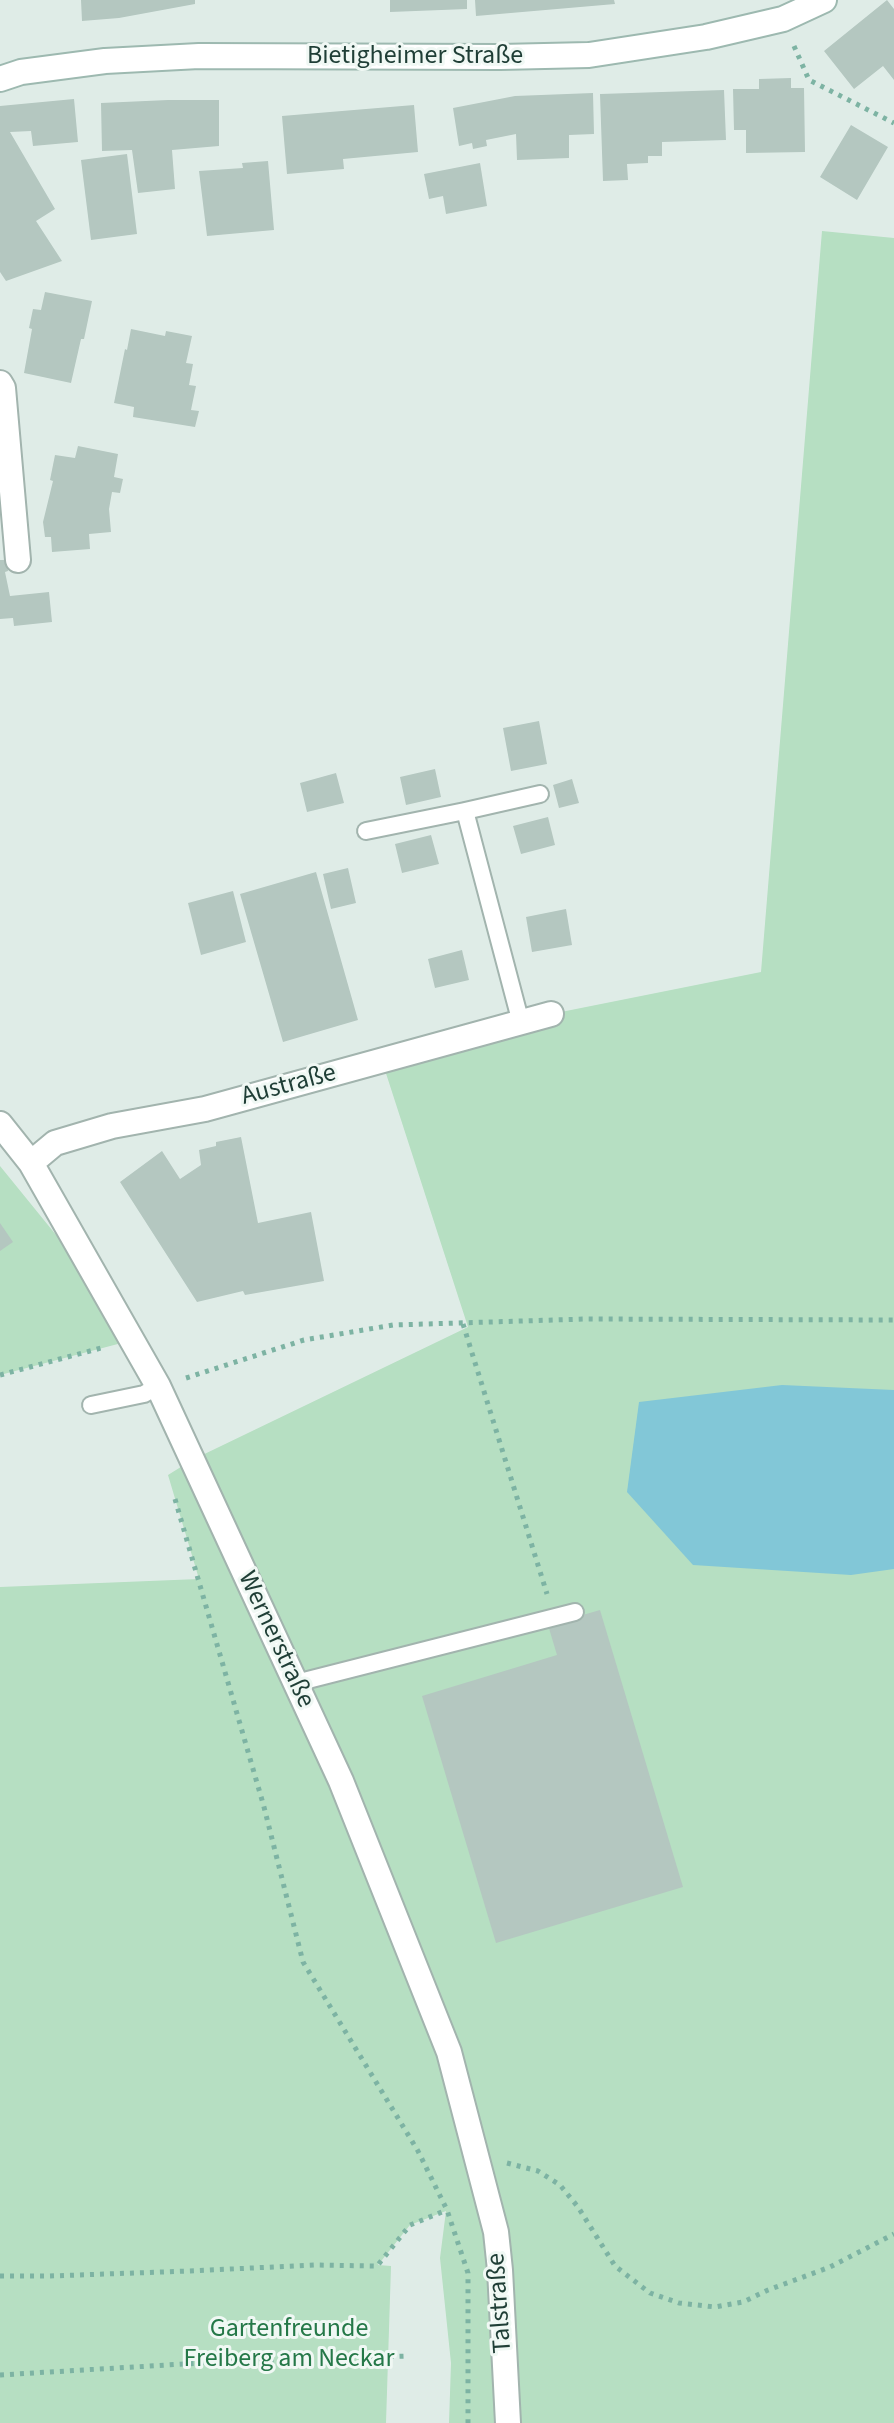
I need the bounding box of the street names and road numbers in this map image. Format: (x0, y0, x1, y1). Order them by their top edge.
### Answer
street label: Bietigheimer Straße (307, 41, 523, 73)
street label: Austraße (238, 1058, 340, 1114)
street label: Wernerstraße (230, 1567, 320, 1713)
street label: Talstraße (482, 2252, 520, 2354)

